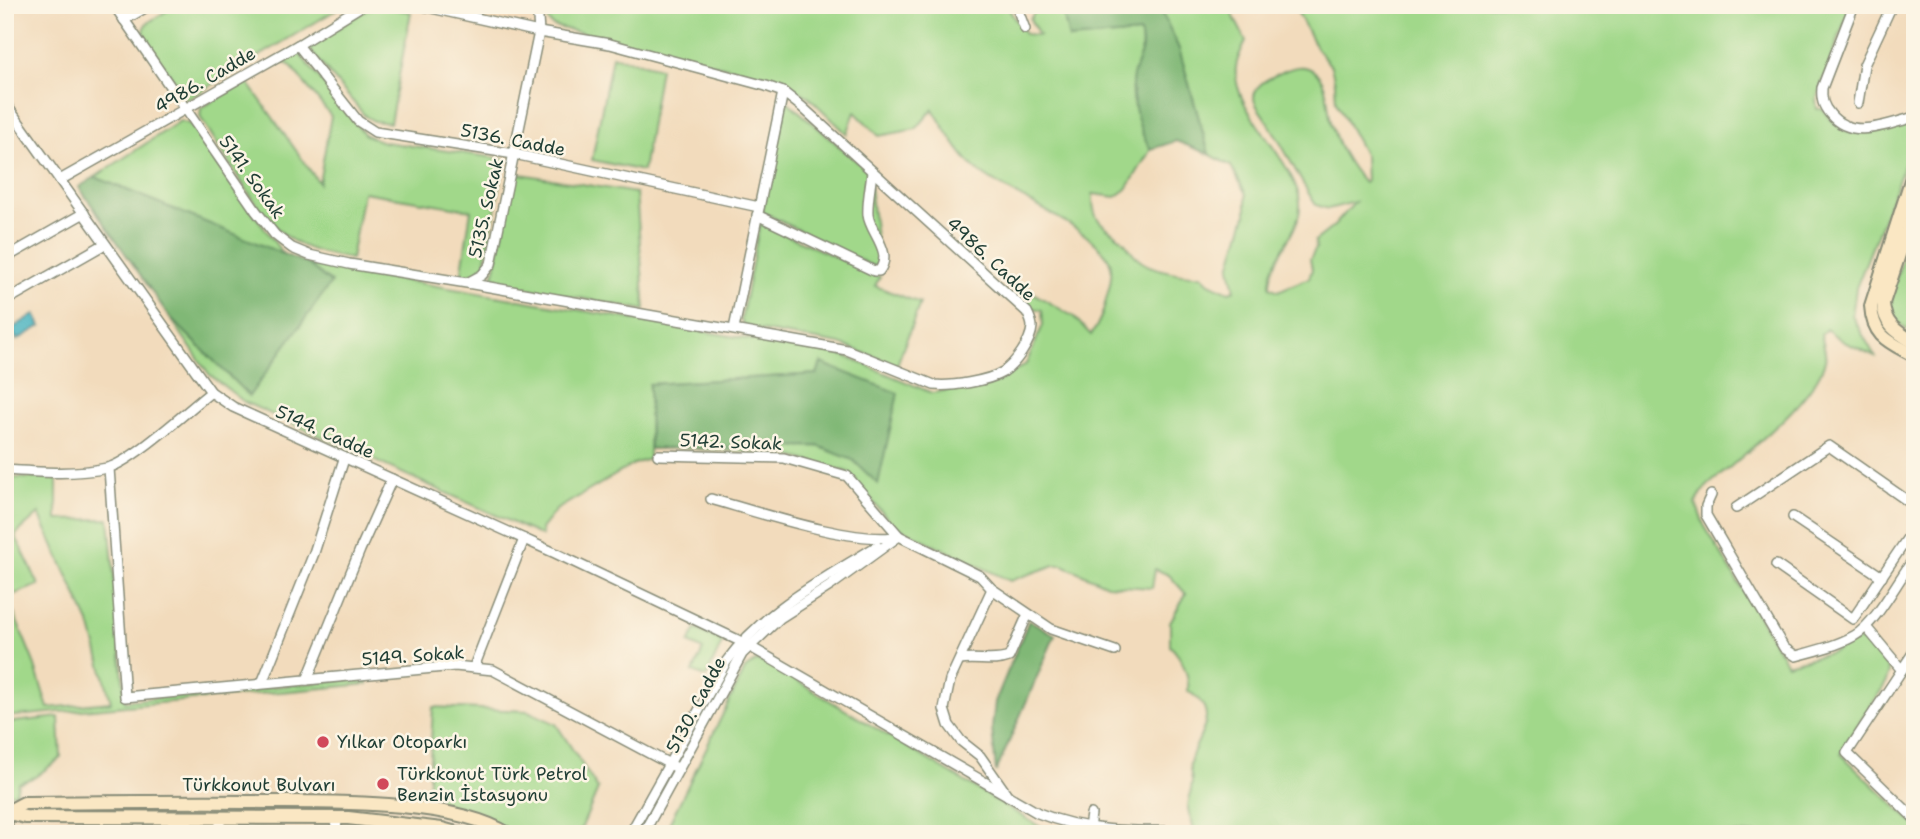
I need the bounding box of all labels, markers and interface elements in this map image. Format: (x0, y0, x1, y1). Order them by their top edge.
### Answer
street label: 4986. Cadde (150, 41, 260, 119)
street label: 5136. Cadde (459, 118, 567, 162)
street label: 5141. Sokak (214, 130, 290, 224)
street label: 5135. Sokak (463, 156, 509, 260)
street label: 4986. Cadde (941, 212, 1041, 306)
street label: 5144. Cadde (272, 400, 378, 464)
street label: 5142. Sokak (679, 428, 783, 456)
street label: 5149. Sokak (361, 640, 465, 672)
street label: 5130. Cadde (661, 653, 731, 757)
place label: Yılkar Otoparkı (337, 730, 467, 754)
marker: Yılkar Otoparkı (315, 734, 331, 750)
place label: Türkkonut Türk Petrol Benzin İstasyonu (397, 762, 588, 807)
street label: Türkkonut Bulvarı (182, 773, 336, 797)
marker: Türkkonut Türk Petrol Benzin İstasyonu (375, 776, 391, 792)

